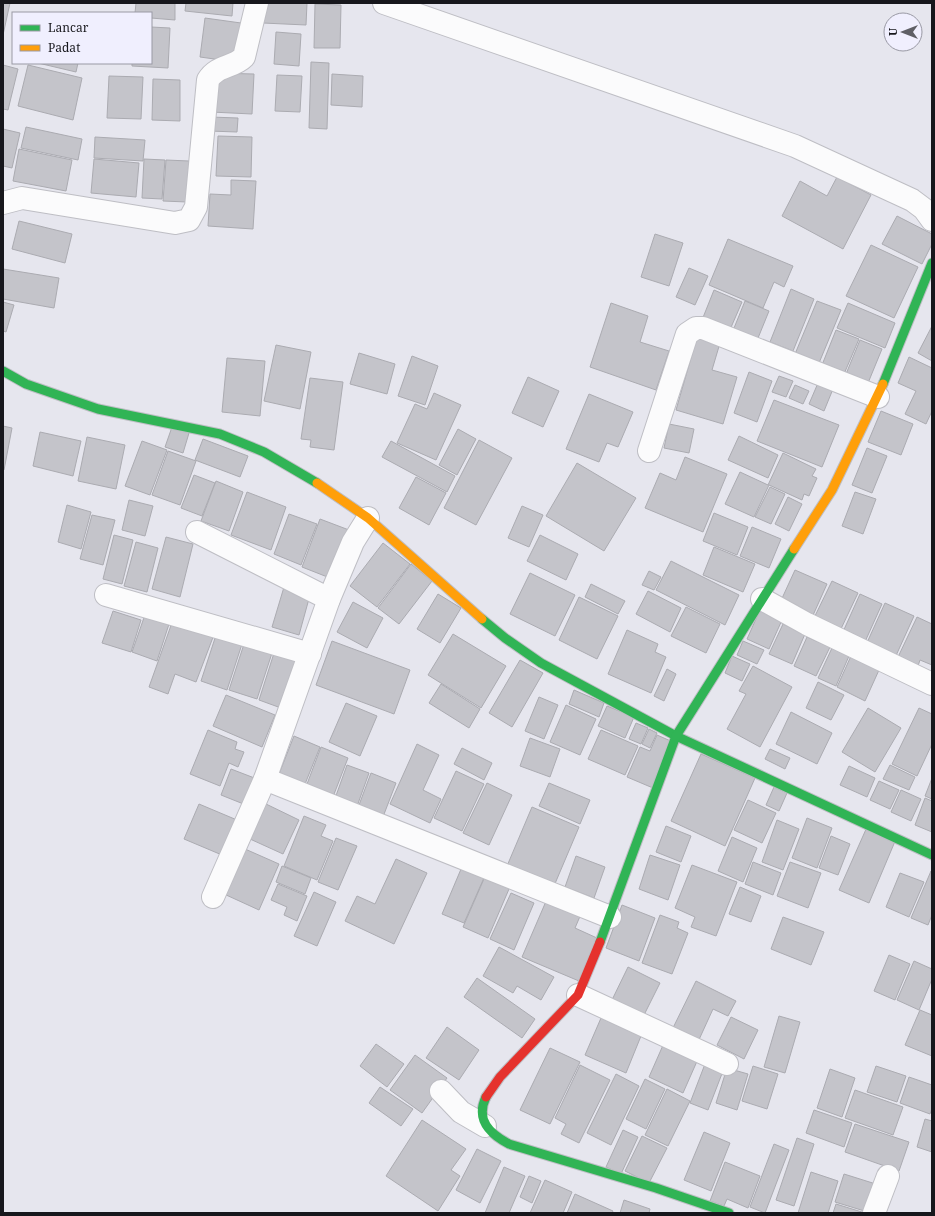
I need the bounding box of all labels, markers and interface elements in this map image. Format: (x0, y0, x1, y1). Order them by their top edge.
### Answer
legend (12, 12, 152, 64)
north arrow (883, 12, 923, 52)
text: Lancar (48, 19, 89, 36)
text: U (885, 27, 900, 36)
text: Padat (48, 39, 80, 56)

